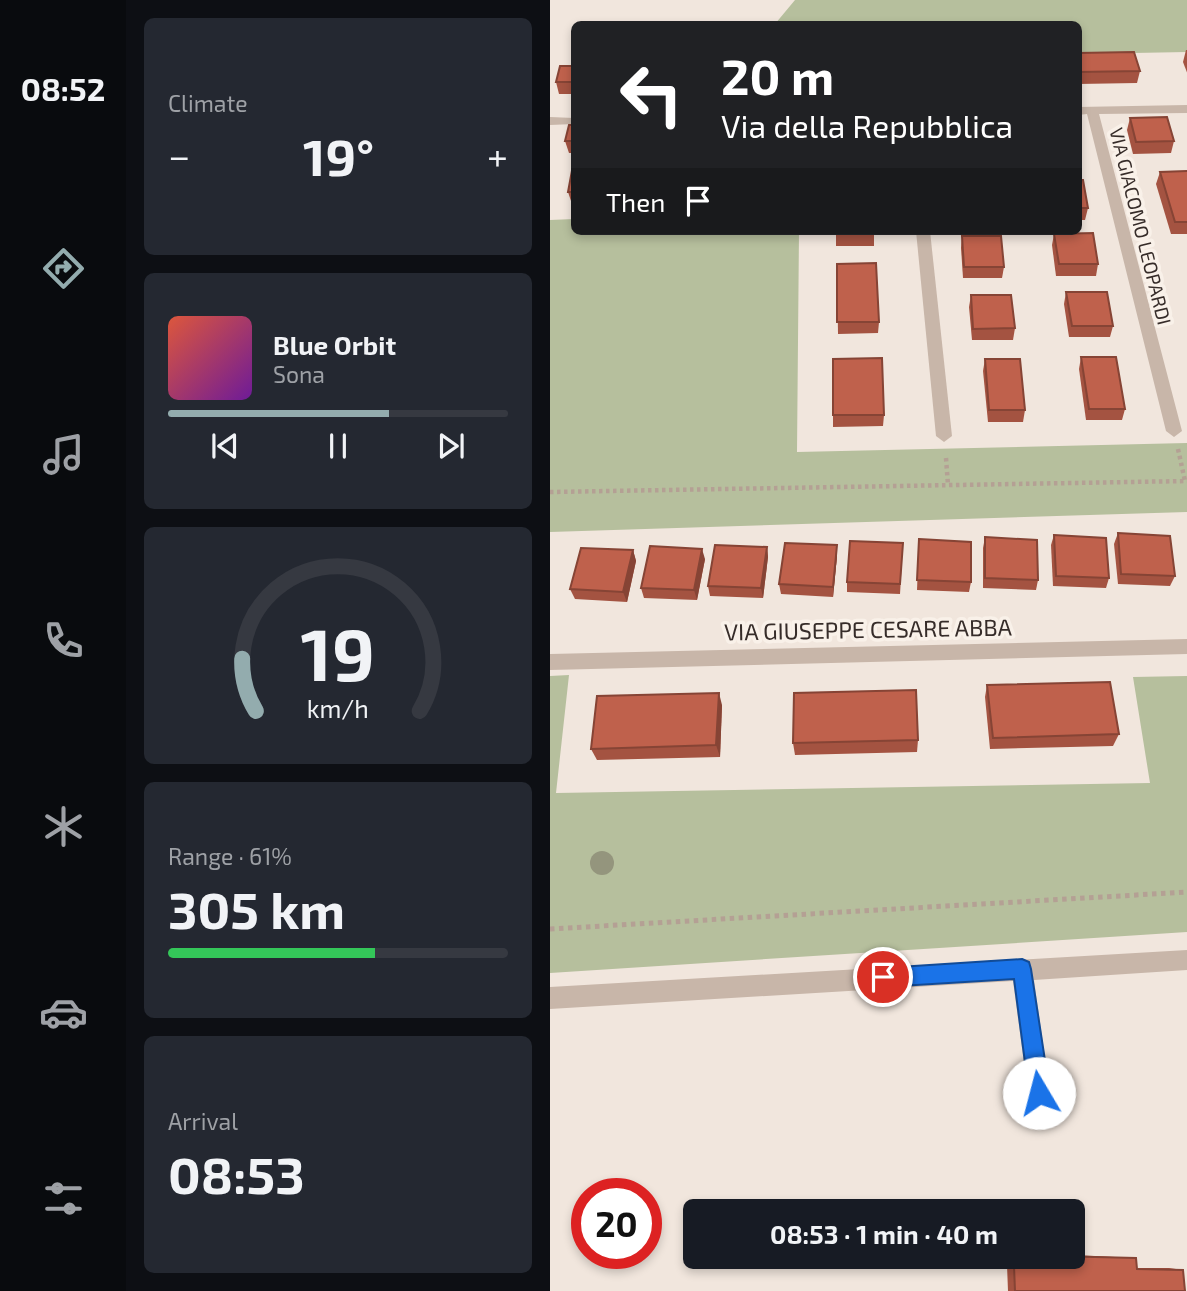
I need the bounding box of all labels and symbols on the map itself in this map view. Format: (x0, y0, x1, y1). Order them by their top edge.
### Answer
street label: VIA GIACOMO LEOPARDI (1105, 125, 1177, 327)
street label: VIA GIUSEPPE CESARE ABBA (724, 612, 1013, 646)
pin (853, 947, 913, 1007)
position arrow (1002, 1056, 1076, 1130)
speed limit sign: 20 (571, 1178, 662, 1269)

